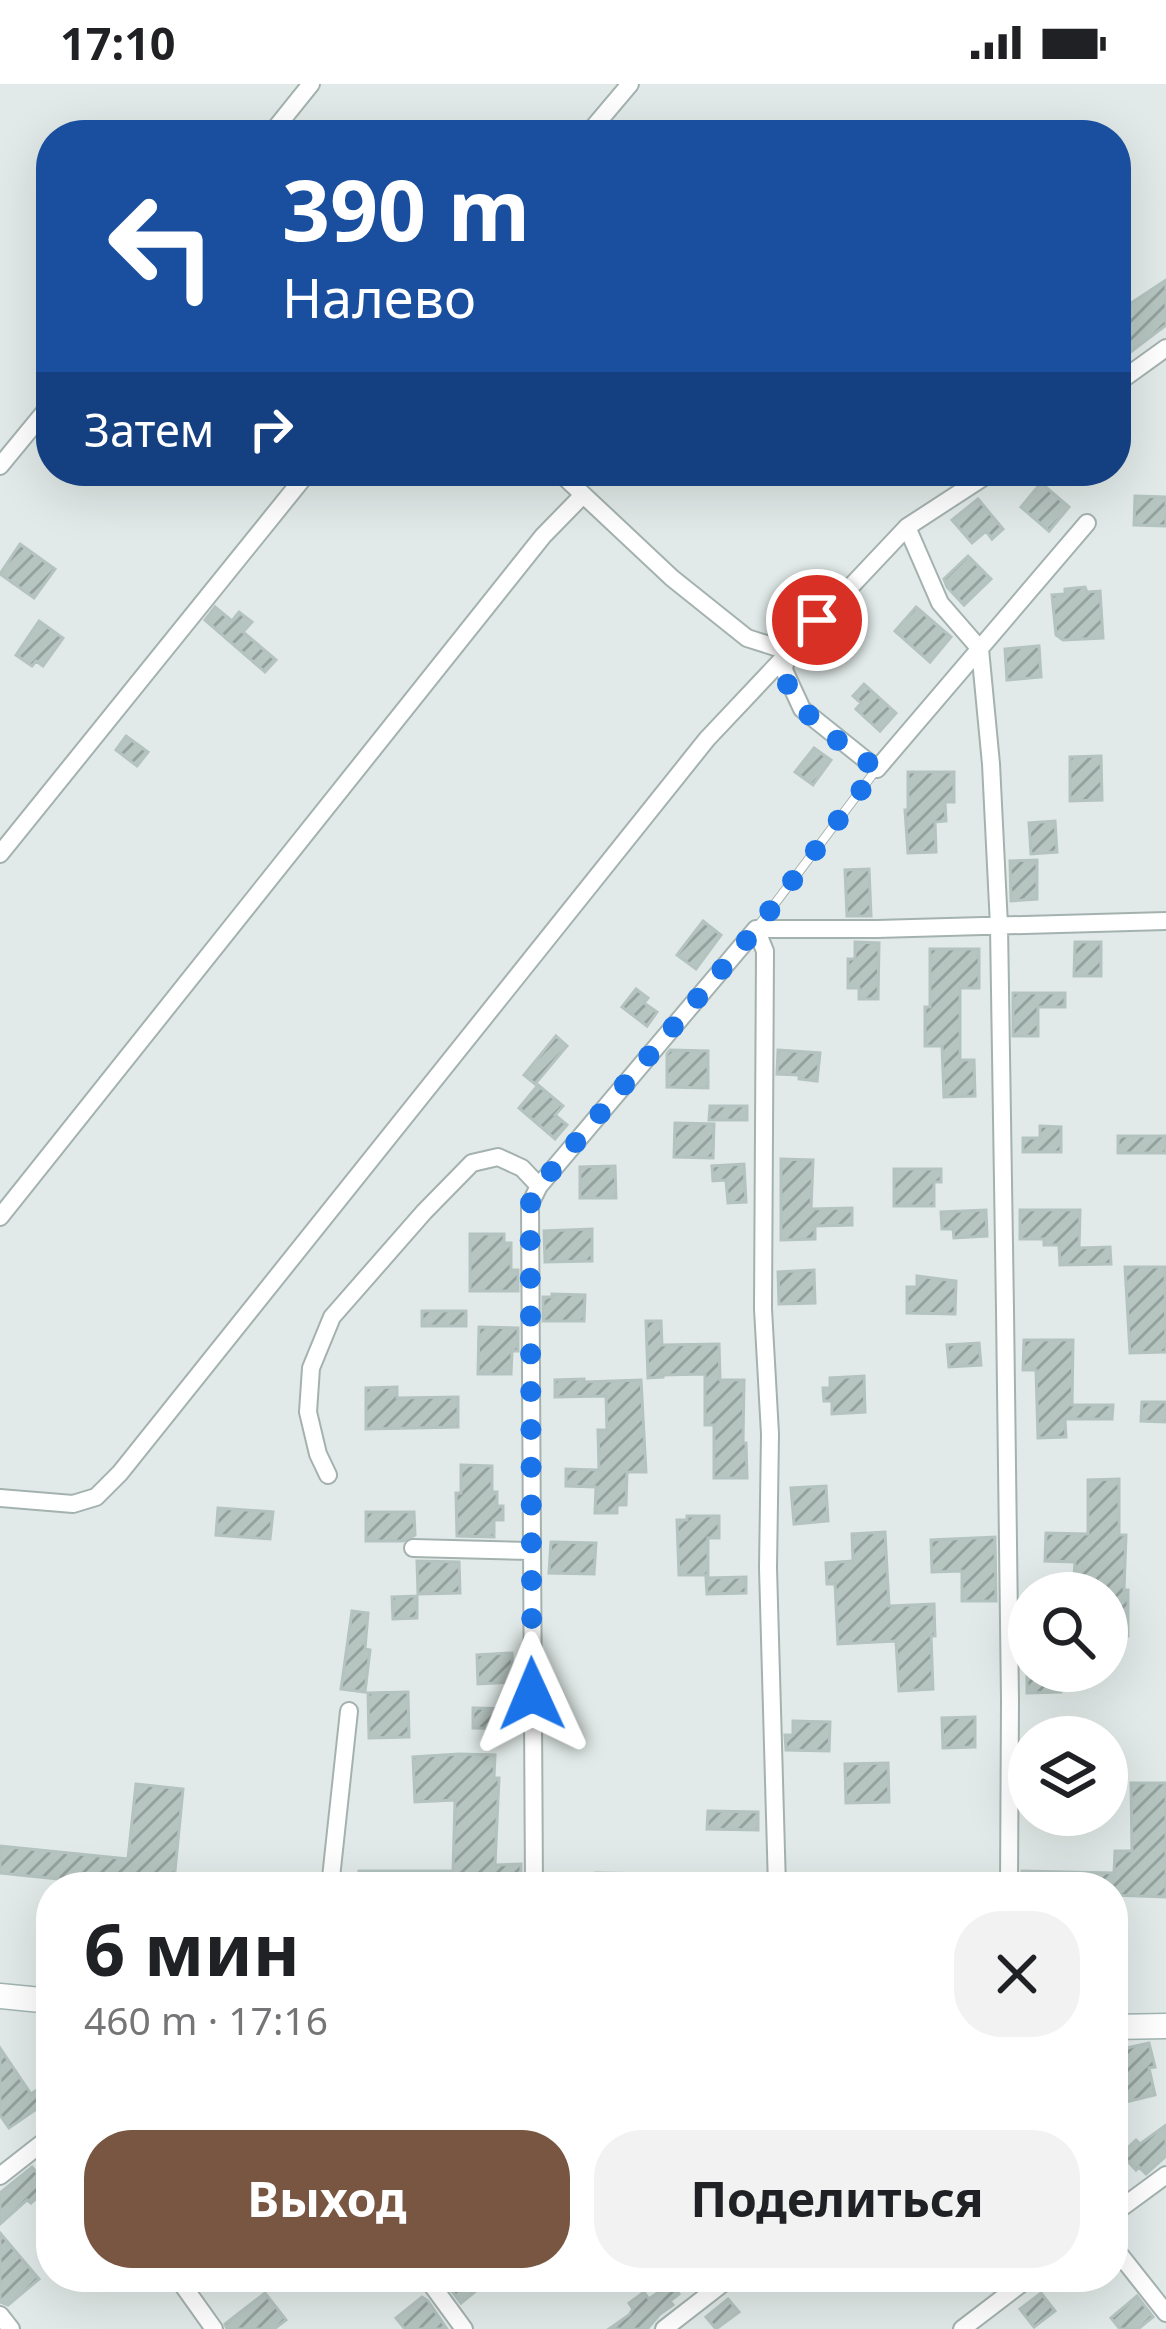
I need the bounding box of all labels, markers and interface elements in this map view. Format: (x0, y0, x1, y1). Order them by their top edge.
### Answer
text: 17:10 (60, 12, 176, 73)
text: 390 m (282, 151, 530, 266)
icon: left (84, 168, 240, 324)
text: Налево (282, 260, 476, 334)
icon: right (238, 396, 304, 462)
text: Затем (84, 399, 214, 460)
pin (766, 569, 868, 671)
icon: arrive (784, 587, 850, 653)
map controls (1008, 1572, 1128, 1836)
button: search (1008, 1572, 1128, 1692)
position arrow (469, 1631, 595, 1757)
button: layers (1008, 1716, 1128, 1836)
text: 6 мин (84, 1899, 300, 1997)
button: close (954, 1911, 1080, 2037)
text: 460 m · 17:16 (84, 1993, 328, 2046)
button: Выход (84, 2130, 570, 2268)
button: Поделиться (594, 2130, 1080, 2268)

